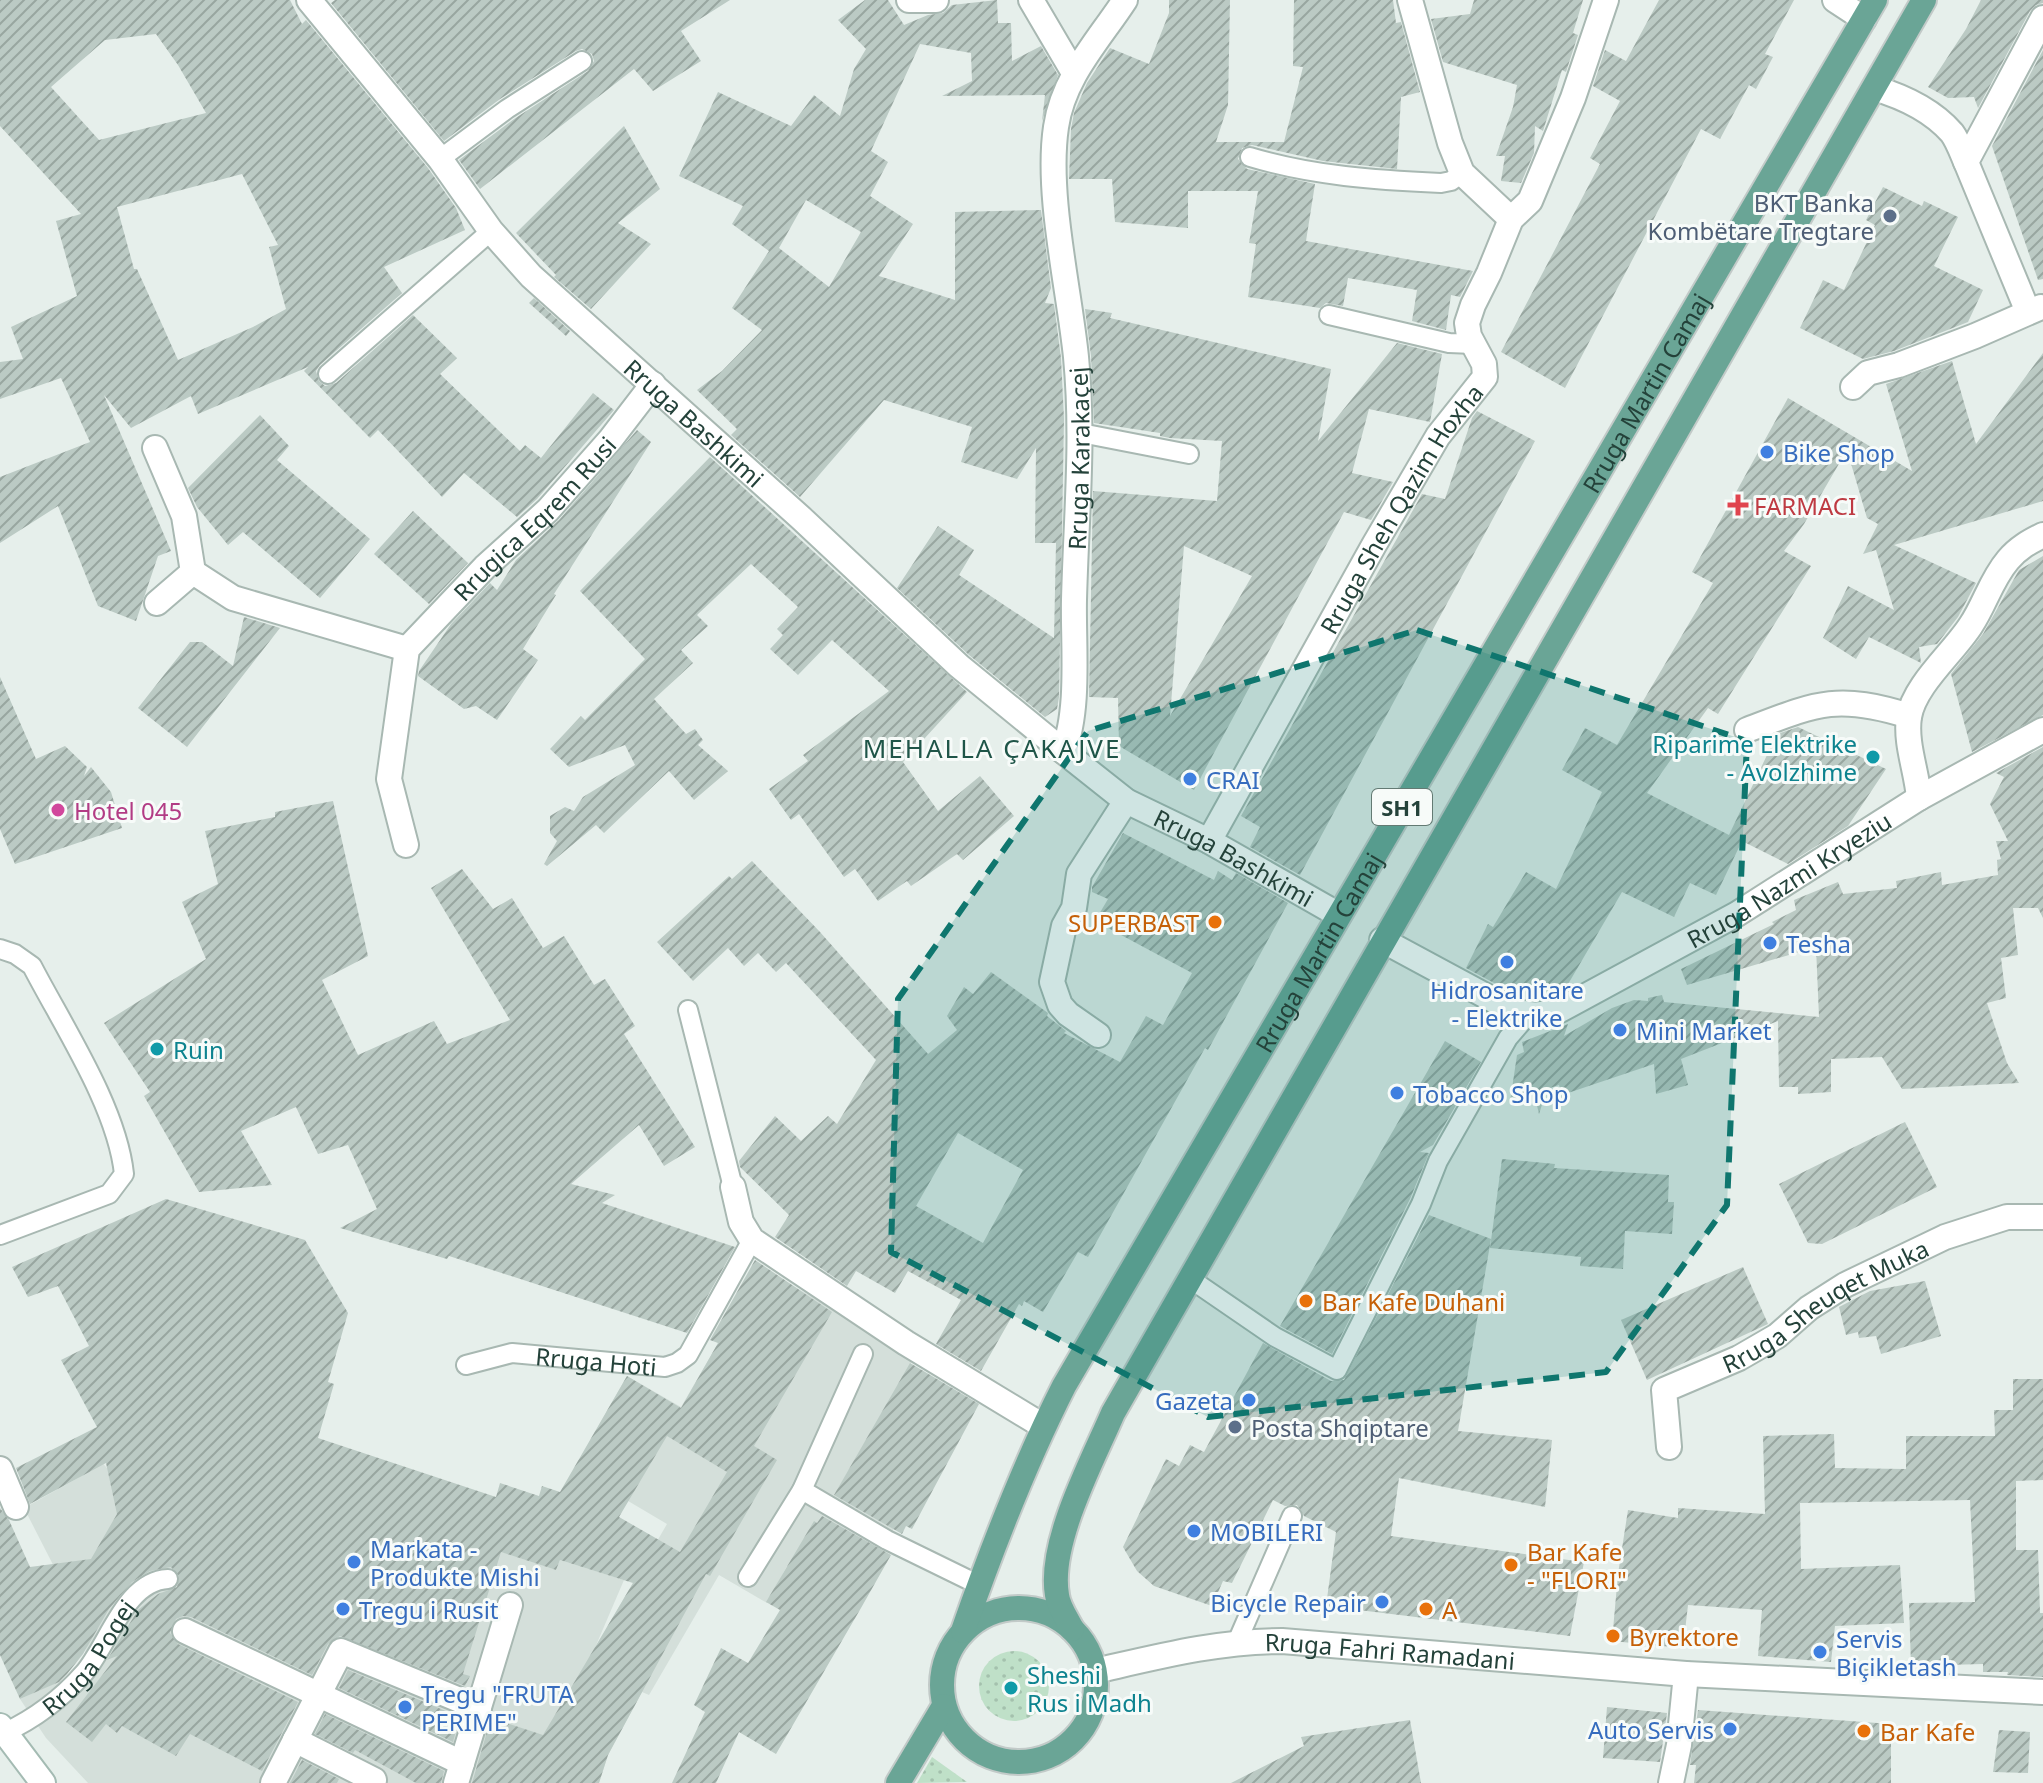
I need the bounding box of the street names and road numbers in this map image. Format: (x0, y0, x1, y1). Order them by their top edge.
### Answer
street label: Rruga Martin Camaj (1574, 287, 1717, 499)
street label: Rruga Bashkimi (617, 351, 772, 494)
street label: Rruga Karakaçej (1059, 366, 1096, 551)
street label: Rruga Sheh Qazim Hoxha (1311, 377, 1490, 639)
street label: Rrugica Eqrem Rusi (445, 429, 623, 607)
road number: SH1 (1372, 789, 1432, 825)
street label: Rruga Bashkimi (1149, 800, 1320, 914)
street label: Rruga Nazmi Kryeziu (1681, 804, 1897, 955)
street label: Rruga Martin Camaj (1247, 846, 1389, 1058)
street label: Rruga Sheuqet Muka (1717, 1231, 1934, 1380)
street label: Rruga Hoti (534, 1339, 658, 1383)
street label: Rruga Pogej (34, 1592, 142, 1722)
street label: Rruga Fahri Ramadani (1264, 1624, 1516, 1676)

